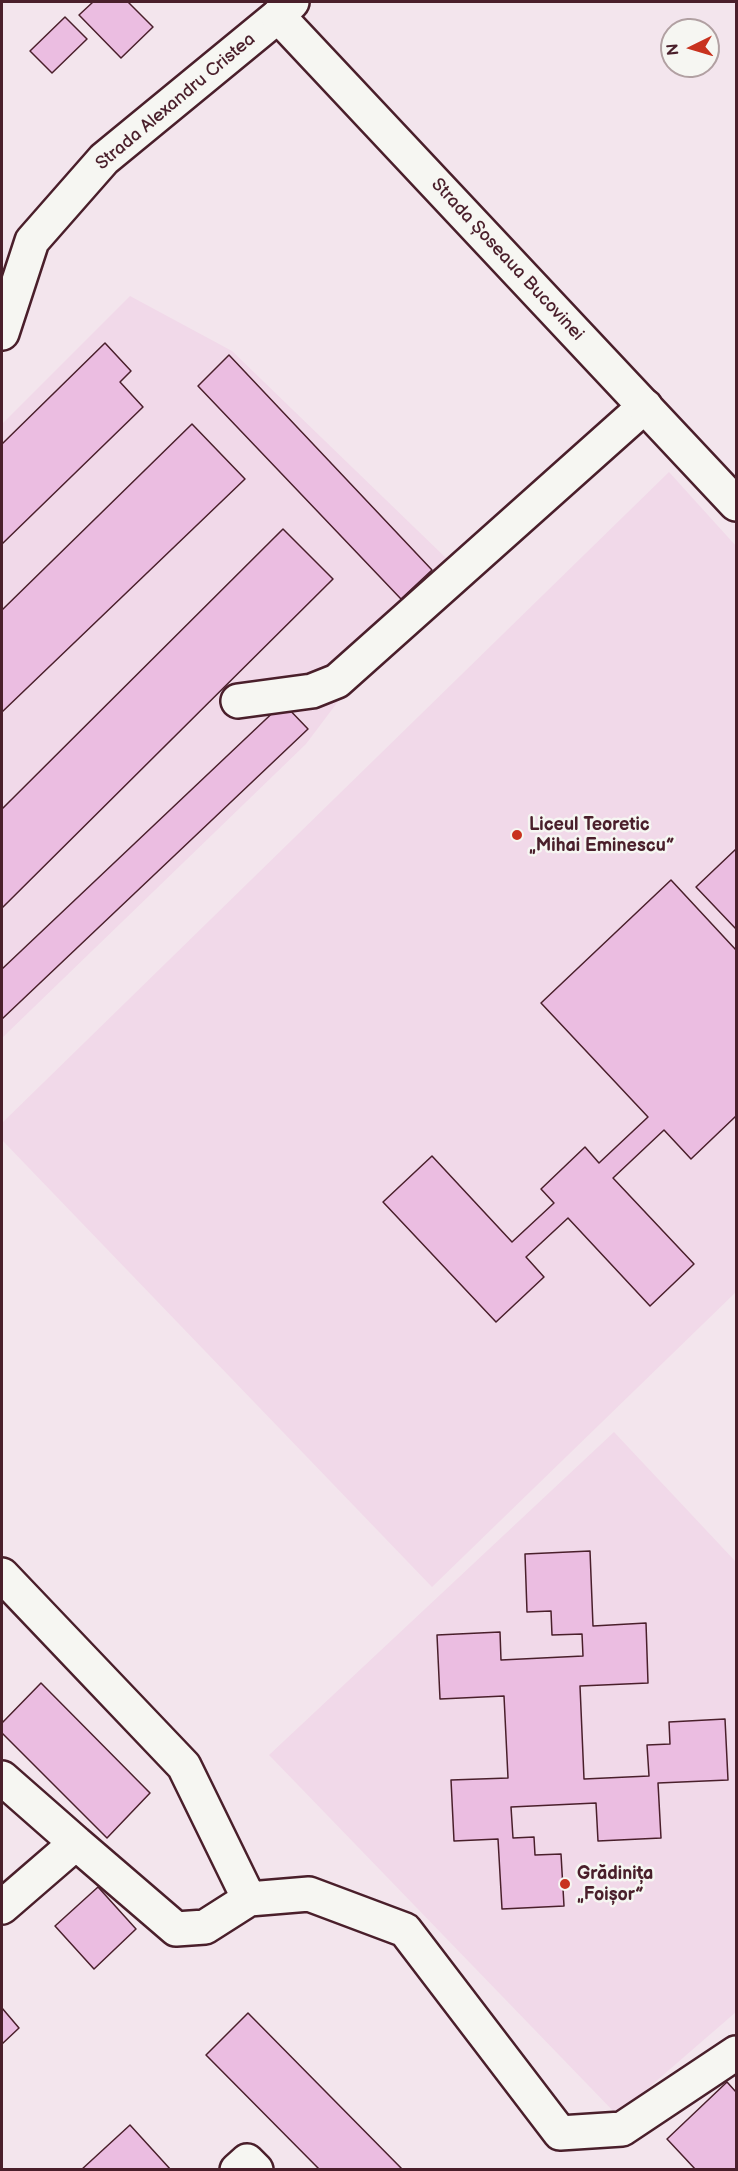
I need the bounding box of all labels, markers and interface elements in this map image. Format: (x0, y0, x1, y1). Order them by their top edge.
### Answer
north arrow (660, 18, 720, 78)
street label: Strada Alexandru Cristea (92, 29, 260, 175)
text: N (664, 43, 684, 56)
street label: Strada Șoseaua Bucovinei (426, 174, 588, 346)
place label: Liceul Teoretic „Mihai Eminescu” (529, 814, 675, 856)
marker: Liceul Teoretic „Mihai Eminescu” (510, 828, 524, 842)
place label: Grădinița „Foișor” (577, 1863, 653, 1906)
marker: Grădinița „Foișor” (558, 1877, 572, 1891)

